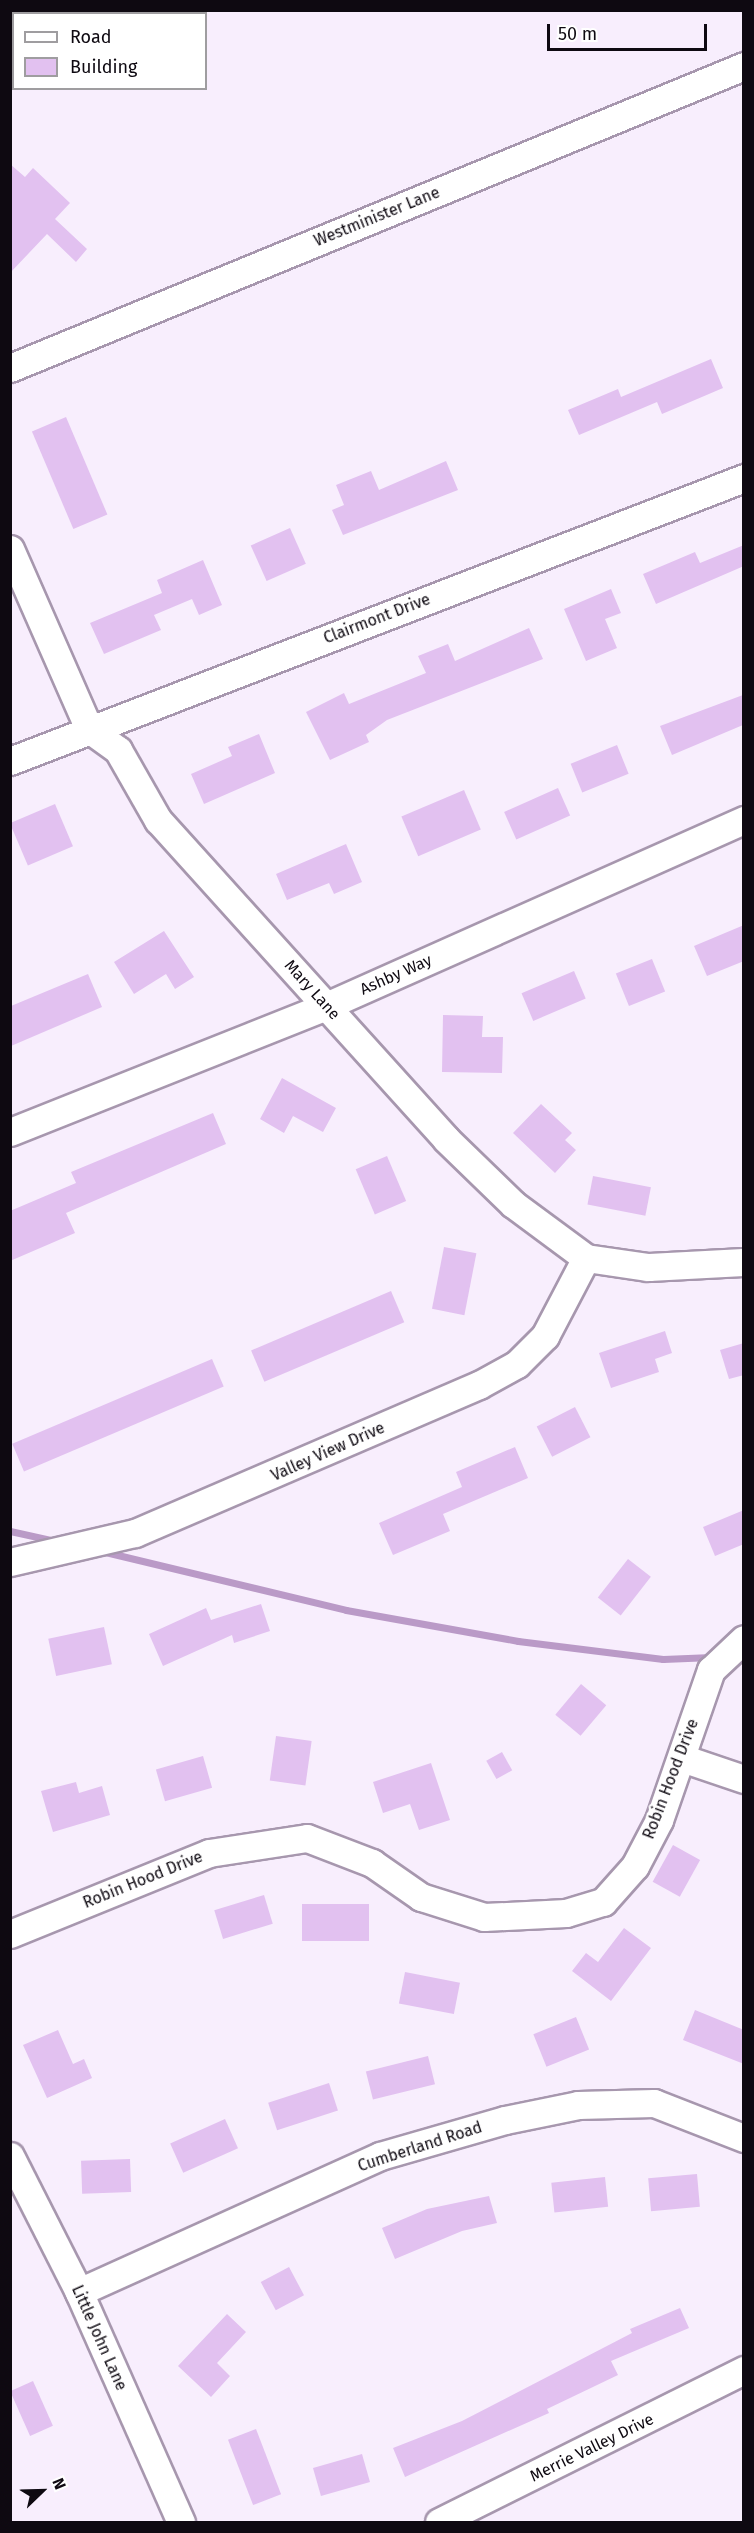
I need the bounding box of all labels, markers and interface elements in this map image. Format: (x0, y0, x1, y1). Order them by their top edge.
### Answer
legend (12, 12, 207, 90)
scale bar (550, 12, 710, 50)
text: 50 m (558, 23, 597, 45)
text: Road (70, 26, 112, 48)
text: Building (70, 56, 137, 78)
street label: Westminister Lane (311, 183, 443, 251)
street label: Clairmont Drive (321, 590, 433, 648)
street label: Ashby Way (357, 951, 435, 999)
street label: Mary Lane (280, 956, 344, 1024)
street label: Valley View Drive (268, 1418, 388, 1486)
street label: Robin Hood Drive (639, 1716, 703, 1842)
street label: Robin Hood Drive (80, 1847, 206, 1913)
street label: Cumberland Road (355, 2118, 485, 2176)
street label: Little John Lane (67, 2282, 131, 2394)
street label: Merrie Valley Drive (527, 2410, 657, 2486)
north arrow (12, 2461, 72, 2521)
text: N (48, 2475, 70, 2492)

